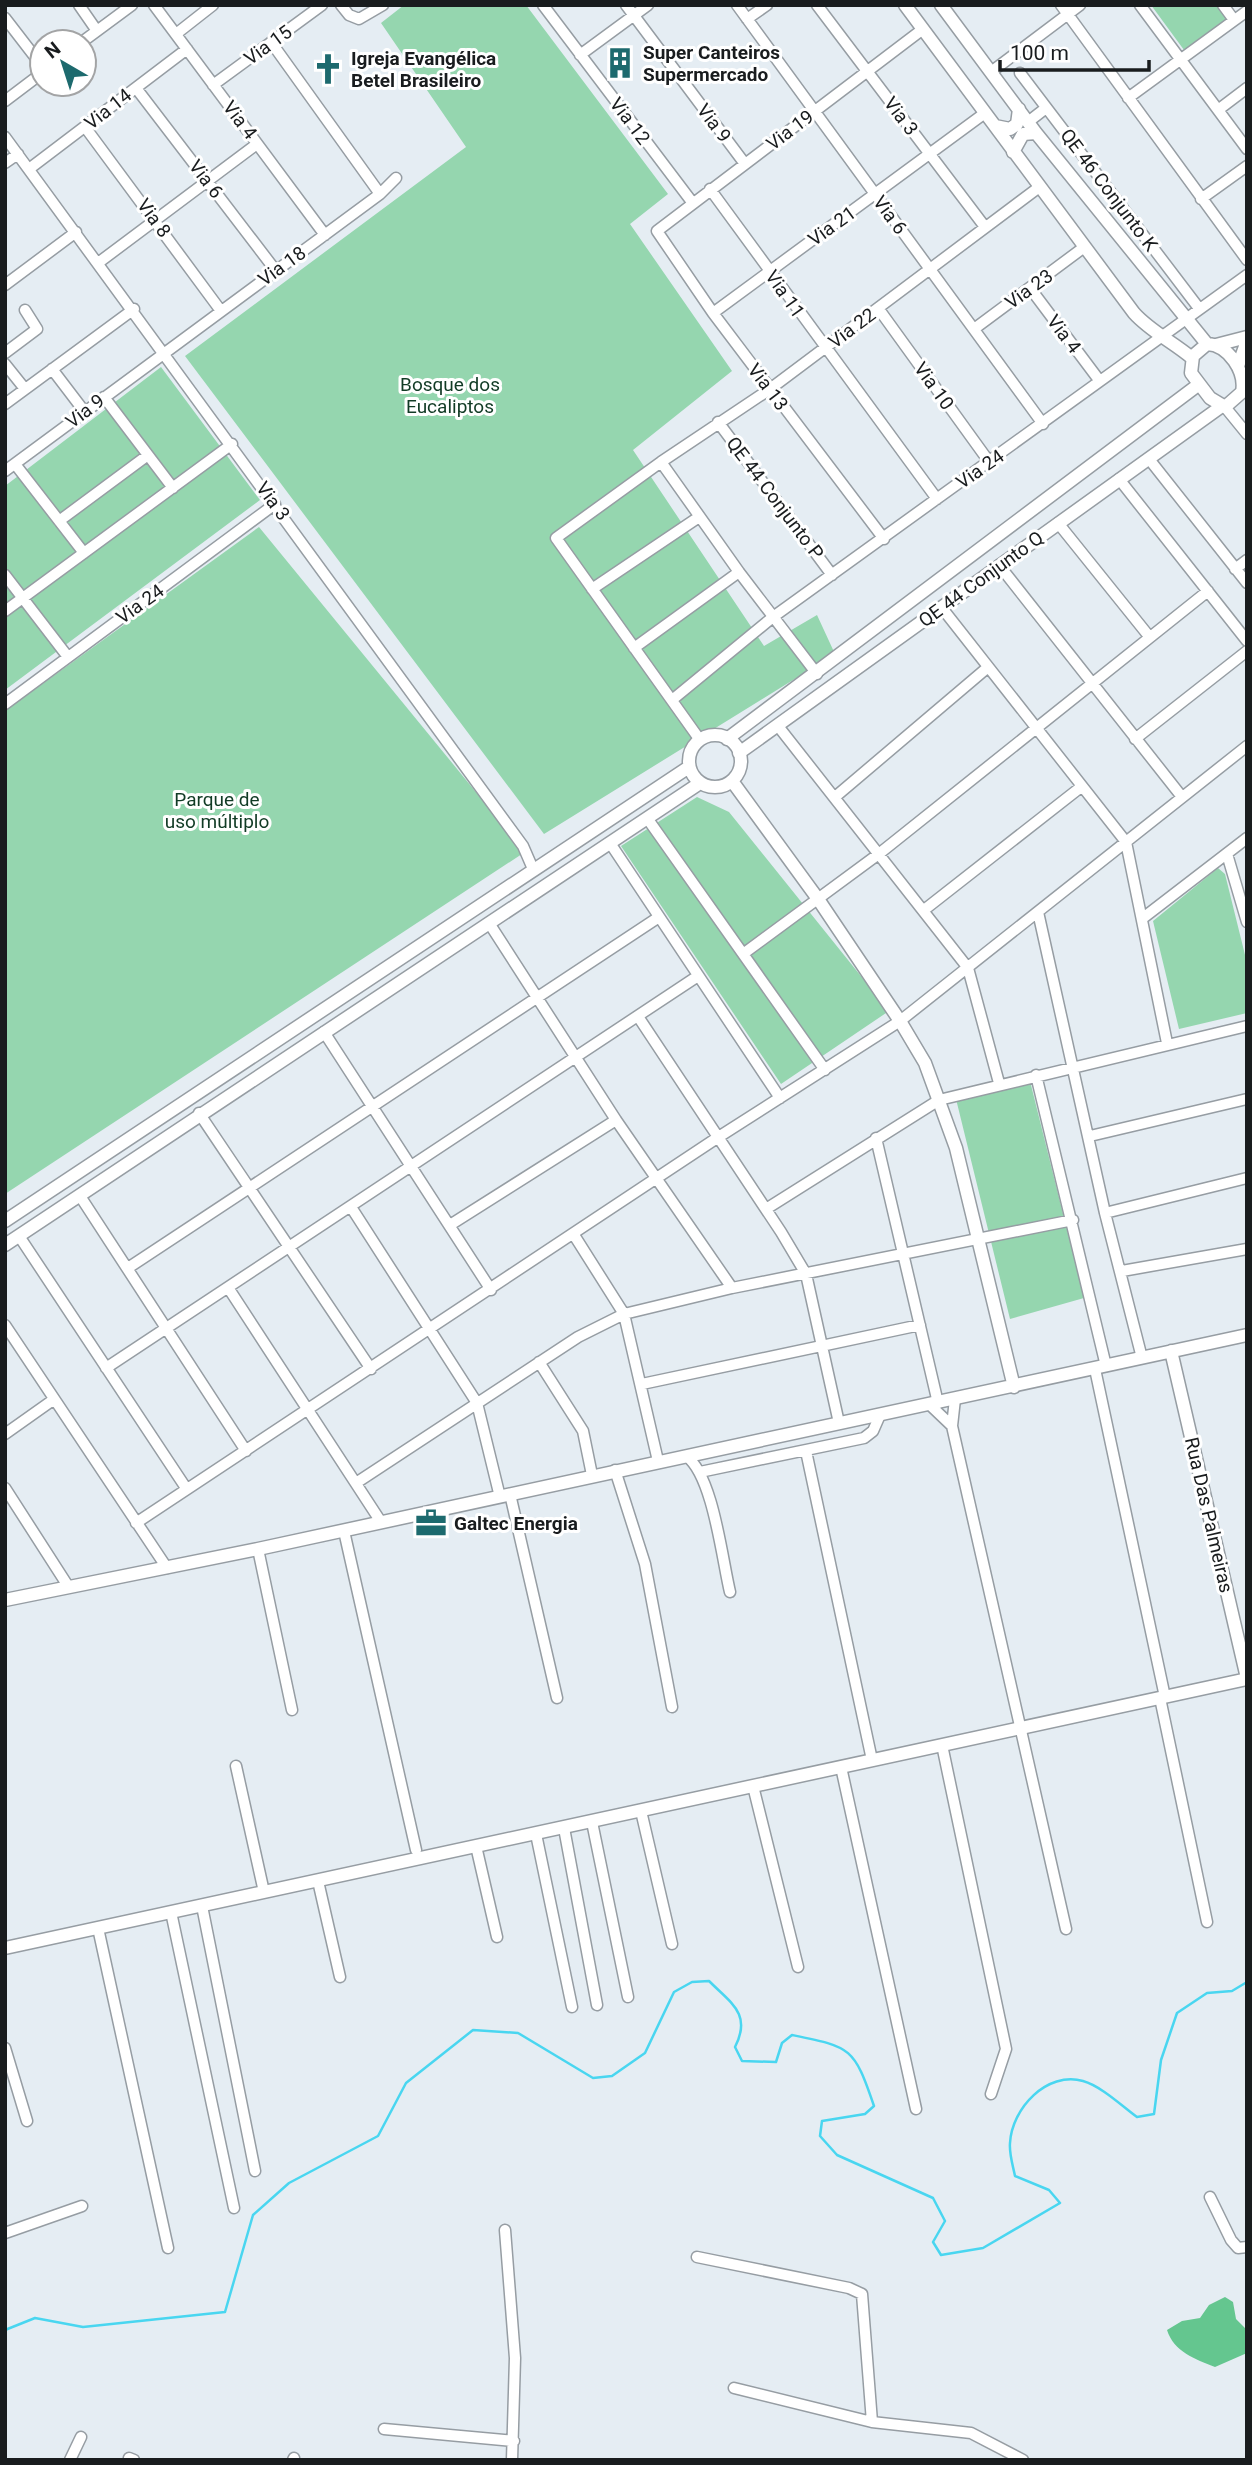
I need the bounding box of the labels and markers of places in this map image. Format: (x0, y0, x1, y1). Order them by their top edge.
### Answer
place label: Super Canteiros Supermercado (643, 41, 780, 86)
building icon: Super Canteiros Supermercado (603, 46, 637, 80)
place label: Igreja Evangélica Betel Brasileiro (351, 47, 496, 92)
church icon: Igreja Evangélica Betel Brasileiro (311, 52, 345, 86)
office icon: Galtec Energia (414, 1506, 448, 1540)
place label: Galtec Energia (454, 1512, 578, 1535)

